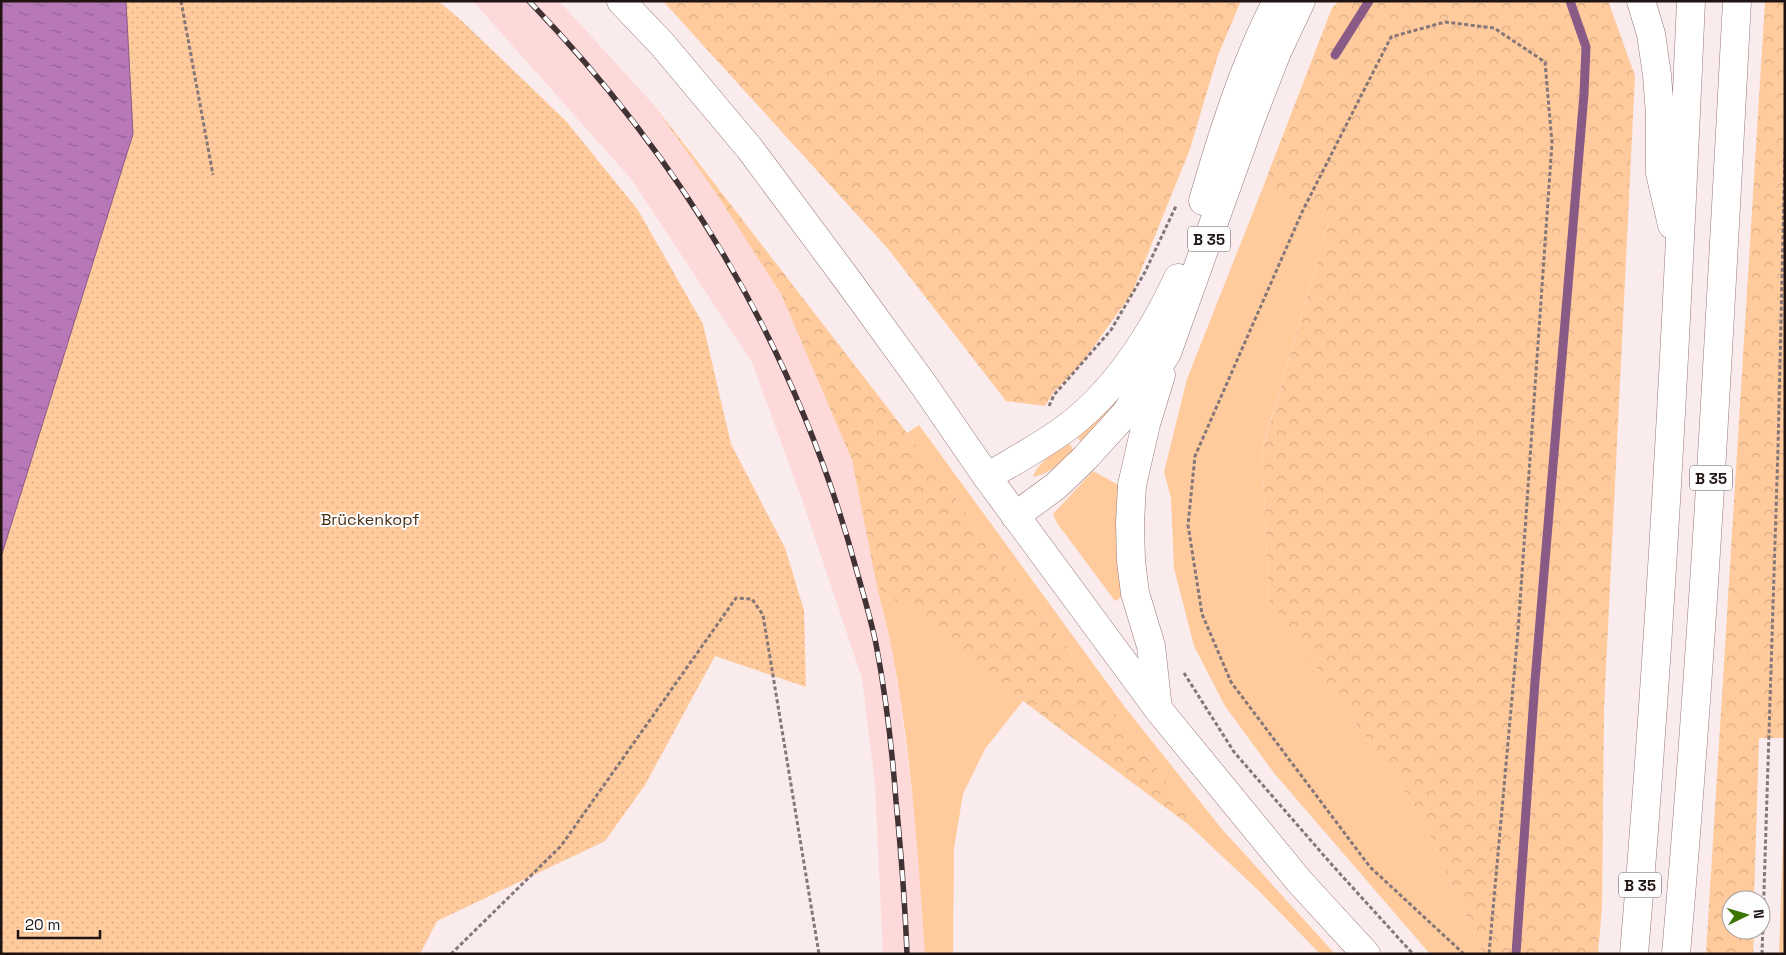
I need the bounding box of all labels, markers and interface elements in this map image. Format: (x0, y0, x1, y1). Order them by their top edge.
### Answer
road number: B 35 (1188, 226, 1230, 252)
road number: B 35 (1690, 466, 1732, 490)
park label: Brückenkopf (321, 509, 419, 530)
road number: B 35 (1619, 872, 1661, 898)
north arrow (1721, 890, 1771, 940)
scale bar (18, 908, 100, 940)
text: N (1750, 908, 1768, 919)
text: 20 m (25, 915, 60, 934)

